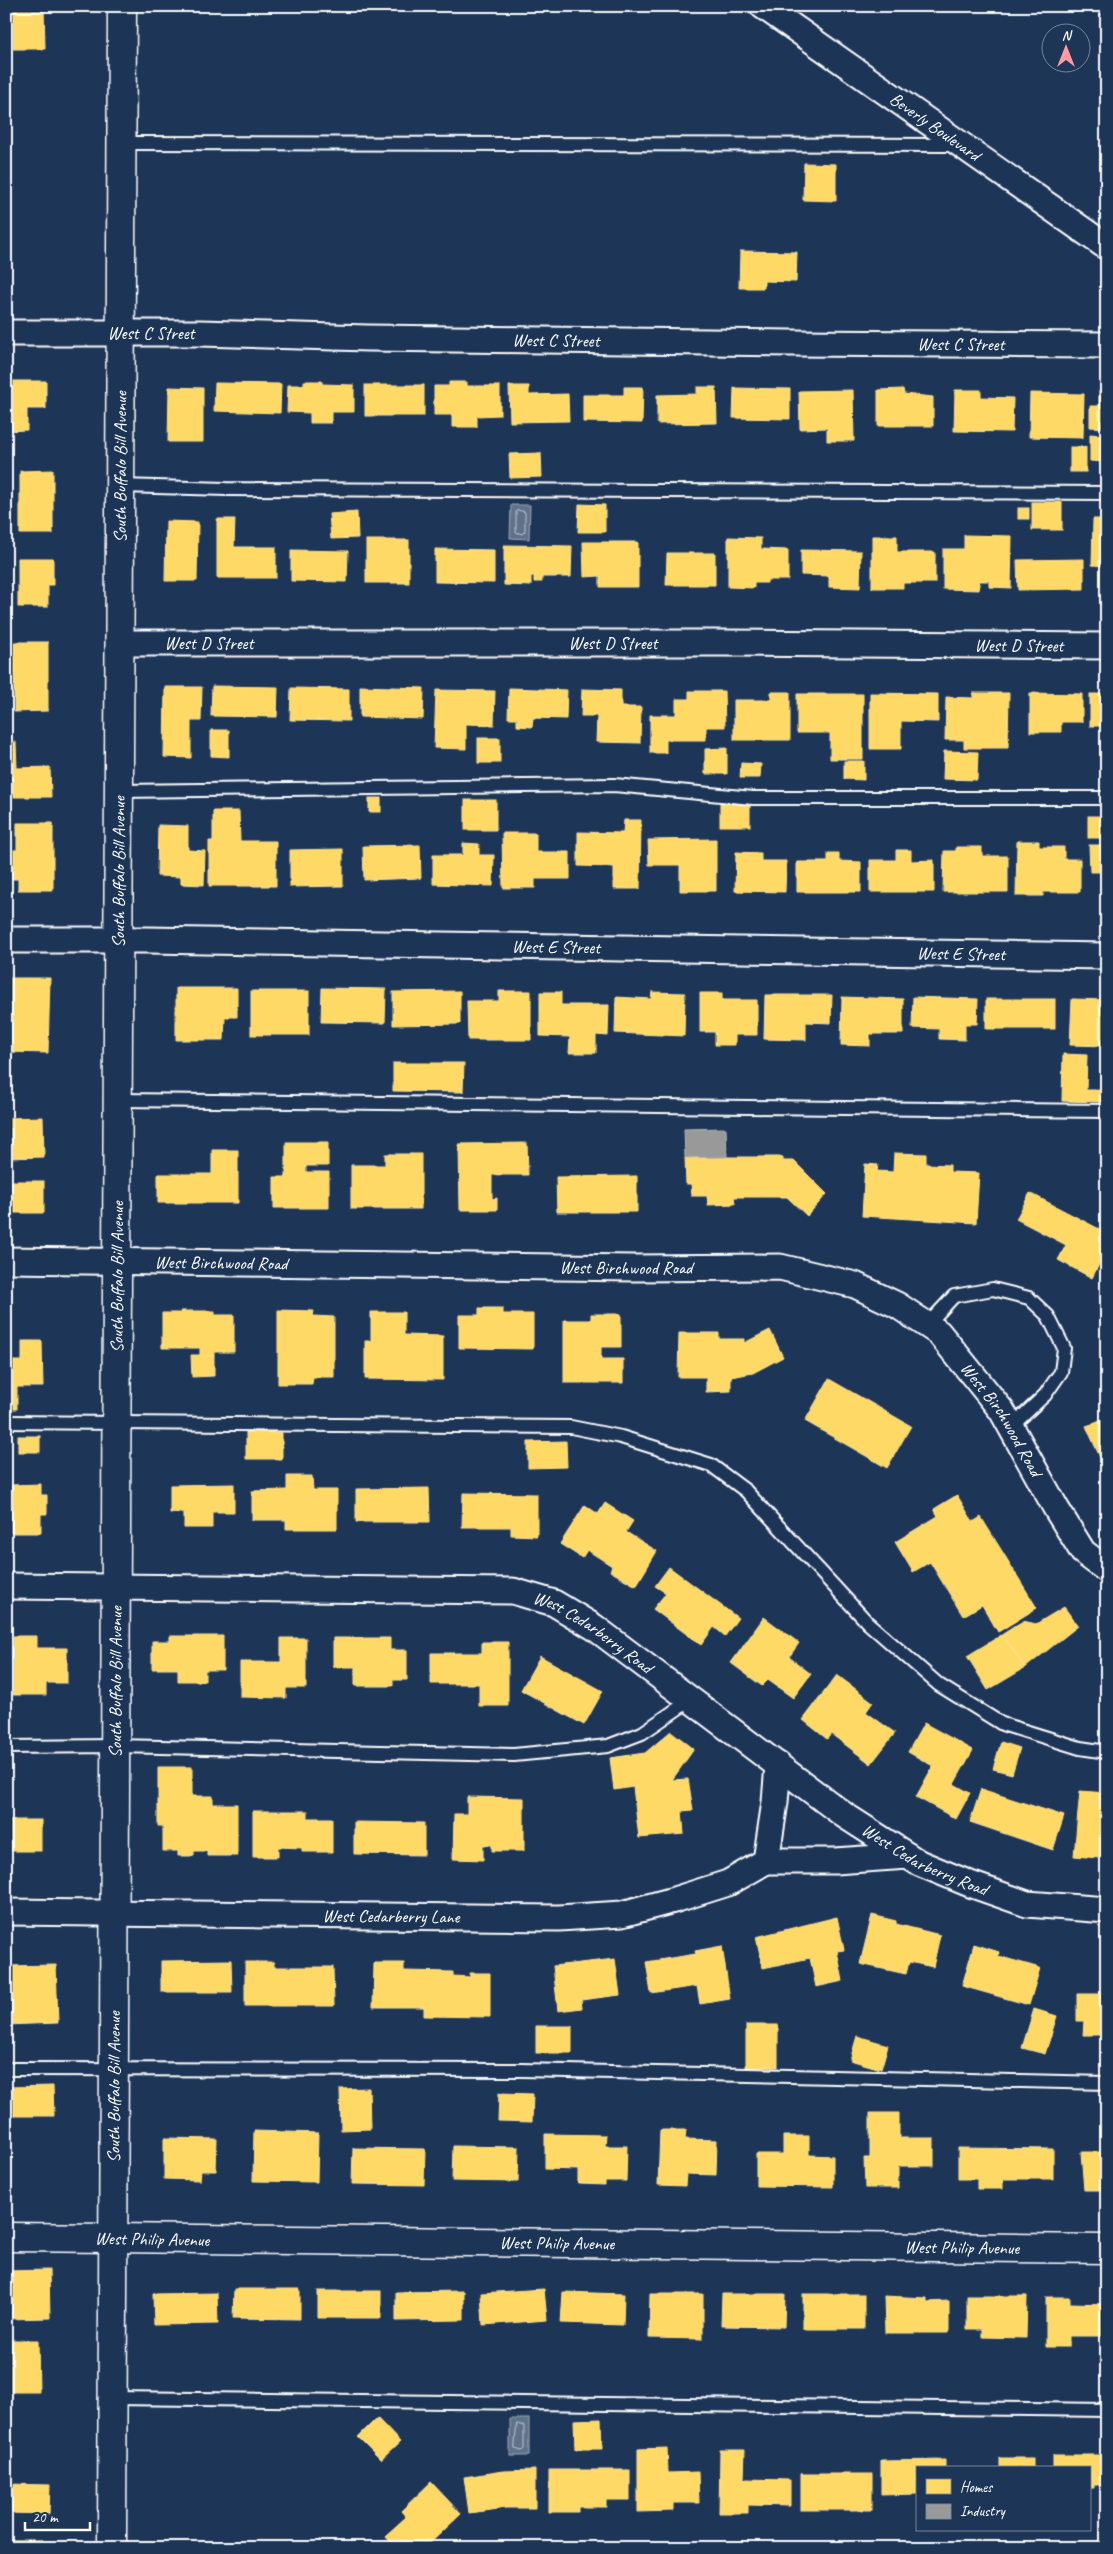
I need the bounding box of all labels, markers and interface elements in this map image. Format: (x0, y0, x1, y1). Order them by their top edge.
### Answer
north arrow (1040, 22, 1090, 72)
text: N (1062, 27, 1073, 44)
street label: Beverly Boulevard (886, 87, 987, 167)
street label: West C Street (107, 322, 197, 344)
street label: West C Street (512, 329, 602, 352)
street label: West C Street (917, 333, 1007, 355)
street label: South Buffalo Bill Avenue (109, 390, 131, 543)
street label: West D Street (165, 632, 255, 654)
street label: West D Street (569, 632, 659, 654)
street label: West D Street (975, 634, 1065, 657)
street label: South Buffalo Bill Avenue (107, 795, 130, 948)
street label: West E Street (512, 935, 602, 959)
street label: West E Street (917, 942, 1007, 965)
street label: South Buffalo Bill Avenue (106, 1200, 128, 1353)
street label: West Birchwood Road (154, 1251, 290, 1275)
street label: West Birchwood Road (559, 1256, 695, 1279)
street label: West Birchwood Road (956, 1357, 1048, 1483)
street label: West Cedarberry Road (531, 1587, 660, 1680)
street label: South Buffalo Bill Avenue (104, 1605, 127, 1758)
street label: West Cedarberry Road (858, 1818, 993, 1901)
street label: West Cedarberry Lane (322, 1904, 461, 1928)
street label: South Buffalo Bill Avenue (103, 2010, 125, 2163)
street label: West Philip Avenue (95, 2227, 211, 2251)
street label: West Philip Avenue (500, 2231, 616, 2255)
street label: West Philip Avenue (905, 2236, 1021, 2259)
legend (916, 2466, 1090, 2532)
text: Homes (960, 2478, 994, 2497)
scale bar (25, 2499, 90, 2531)
text: Industry (960, 2502, 1007, 2521)
text: 20 m (32, 2508, 59, 2527)

